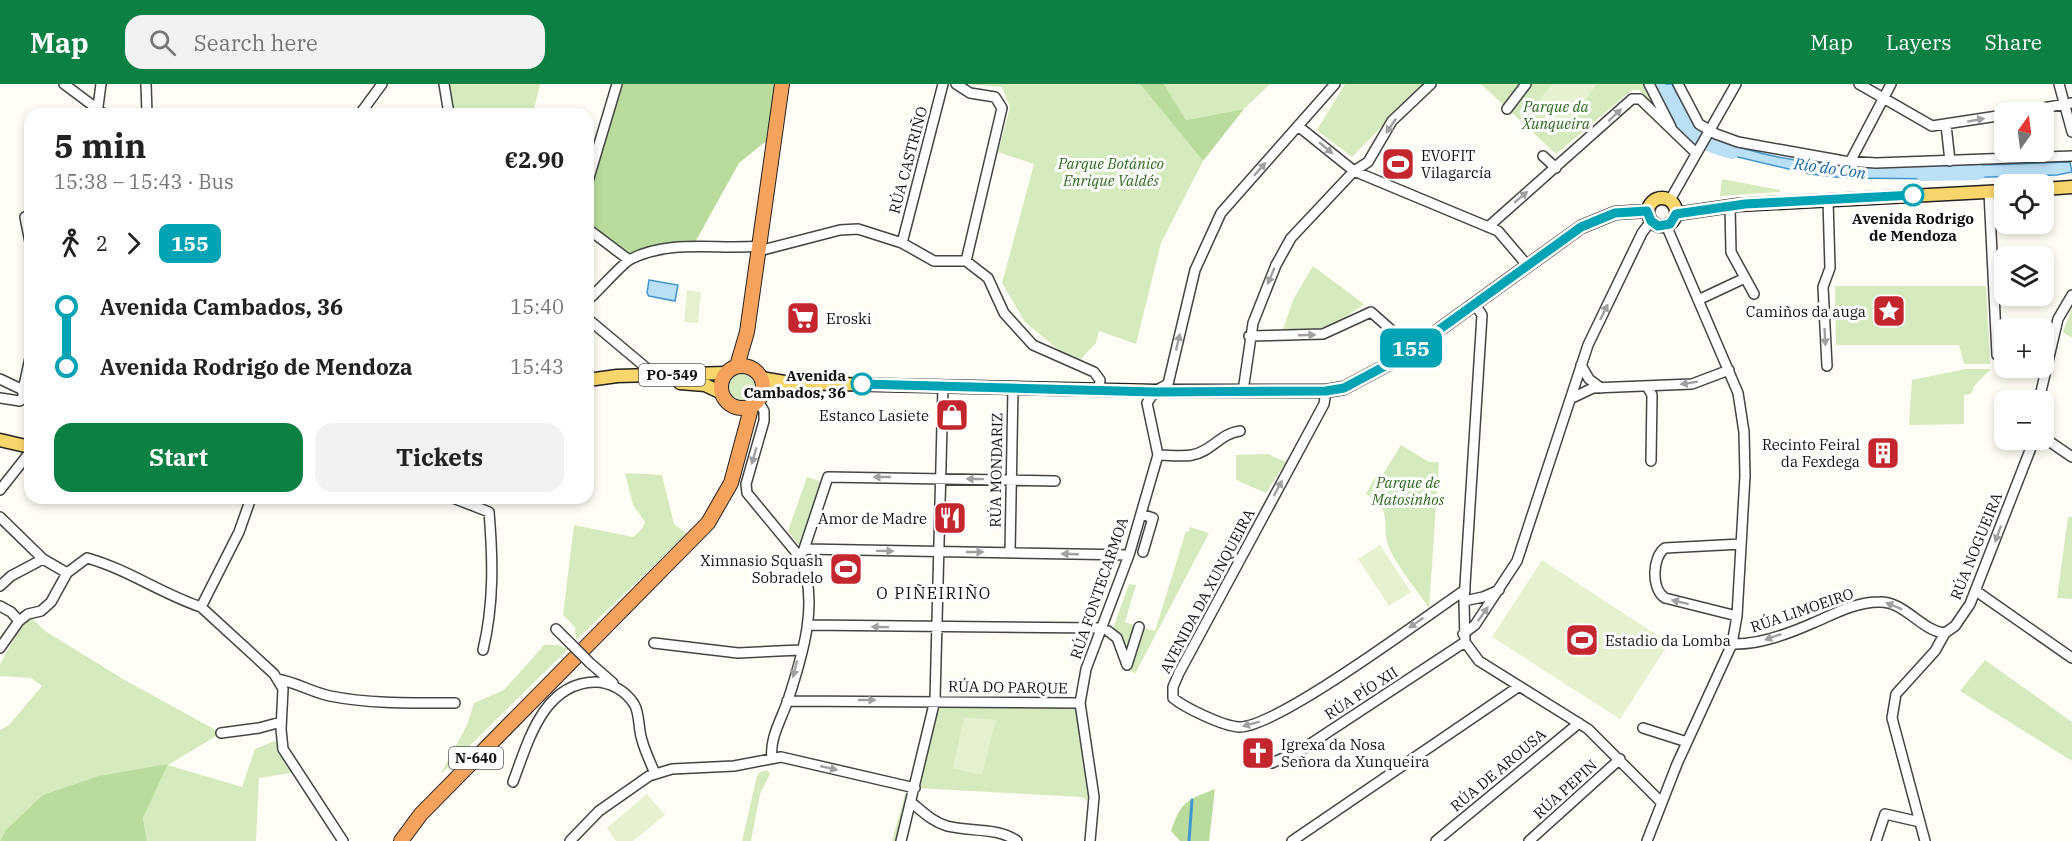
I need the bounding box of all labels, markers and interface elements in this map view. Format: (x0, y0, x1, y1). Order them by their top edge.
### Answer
search box (125, 15, 545, 69)
text: Map (30, 24, 89, 61)
icon: search (146, 26, 179, 59)
text: Search here (194, 28, 318, 57)
text: Map (1810, 28, 1853, 56)
text: Layers (1886, 28, 1952, 56)
text: Share (1985, 28, 2042, 56)
park label: Parque da Xunqueira (1521, 97, 1591, 133)
north arrow (1994, 102, 2054, 162)
map controls (1994, 102, 2054, 450)
street label: RÚA CASTRIÑO (885, 104, 931, 216)
one-way arrow (1607, 109, 1622, 122)
one-way arrow (1966, 115, 1985, 124)
one-way arrow (1385, 117, 1397, 133)
text: 5 min (54, 124, 146, 167)
one-way arrow (1318, 142, 1334, 155)
text: €2.90 (505, 145, 564, 174)
sports icon: EVOFIT Vilagarcía (1380, 146, 1416, 182)
place label: EVOFIT Vilagarcía (1421, 146, 1492, 182)
water label: Río do Con (1792, 153, 1867, 183)
park label: Parque Botánico Enrique Valdés (1057, 154, 1164, 190)
one-way arrow (1253, 162, 1267, 177)
text: 15:38 – 15:43 · Bus (54, 168, 234, 195)
button: locate (1994, 174, 2054, 234)
marker: Avenida Rodrigo de Mendoza (1902, 184, 1924, 206)
one-way arrow (1514, 192, 1529, 204)
place label: Avenida Rodrigo de Mendoza (1852, 209, 1974, 245)
icon: walk (54, 227, 87, 260)
icon: forward (117, 227, 150, 260)
text: 155 (171, 229, 209, 257)
text: 2 (96, 230, 108, 257)
button: layers (1994, 246, 2054, 306)
one-way arrow (1266, 267, 1275, 285)
text: Avenida Cambados, 36 (100, 292, 343, 321)
text: 15:40 (510, 293, 564, 320)
place icon: Camiños da auga (1871, 293, 1907, 329)
supermarket icon: Eroski (785, 300, 821, 336)
place label: Camiños da auga (1746, 302, 1866, 321)
one-way arrow (1600, 303, 1609, 320)
place label: Eroski (826, 309, 872, 328)
button: + (1994, 318, 2054, 378)
line badge: 155 (1376, 328, 1446, 368)
one-way arrow (1821, 328, 1830, 347)
one-way arrow (1298, 330, 1317, 340)
one-way arrow (1173, 333, 1183, 351)
text: 155 (1392, 334, 1430, 362)
text: Avenida Rodrigo de Mendoza (100, 352, 413, 381)
text: 15:43 (510, 353, 564, 380)
road number: PO-549 (639, 364, 705, 386)
place label: Avenida Cambados, 36 (743, 366, 846, 402)
marker: Avenida Cambados, 36 (851, 373, 873, 395)
one-way arrow (1680, 379, 1699, 388)
button: − (1994, 390, 2054, 450)
shop icon: Estanco Lasiete (934, 397, 970, 433)
place label: Estanco Lasiete (819, 406, 929, 425)
street label: RÚA MONDARIZ (985, 412, 1007, 528)
button: Start (54, 423, 303, 492)
button: Tickets (315, 423, 564, 492)
place label: Recinto Feiral da Fexdega (1762, 435, 1860, 471)
building icon: Recinto Feiral da Fexdega (1865, 435, 1901, 471)
one-way arrow (749, 447, 758, 465)
one-way arrow (873, 473, 892, 482)
park label: Parque de Matosinhos (1371, 473, 1445, 509)
one-way arrow (966, 474, 985, 484)
one-way arrow (1273, 480, 1283, 497)
street label: RÚA NOGUEIRA (1946, 489, 2006, 602)
restaurant icon: Amor de Madre (932, 500, 968, 536)
street label: AVENIDA DA XUNQUEIRA (1155, 505, 1259, 677)
place label: Amor de Madre (818, 509, 927, 528)
street label: RÚA FONTECARMOA (1066, 514, 1132, 661)
one-way arrow (1993, 525, 2003, 543)
one-way arrow (875, 547, 894, 556)
one-way arrow (965, 547, 984, 557)
one-way arrow (1061, 549, 1080, 559)
place label: Ximnasio Squash Sobradelo (700, 551, 823, 587)
sports icon: Ximnasio Squash Sobradelo (828, 551, 864, 587)
district label: O PIÑEIRIÑO (876, 583, 992, 603)
street label: RÚA LIMOEIRO (1748, 583, 1856, 637)
one-way arrow (1671, 597, 1689, 607)
one-way arrow (1885, 601, 1903, 611)
one-way arrow (1477, 607, 1489, 623)
one-way arrow (1409, 617, 1425, 629)
one-way arrow (870, 622, 889, 631)
sports icon: Estadio da Lomba (1564, 622, 1600, 658)
place label: Estadio da Lomba (1605, 631, 1731, 650)
one-way arrow (1764, 633, 1782, 642)
one-way arrow (790, 660, 800, 679)
street label: RÚA PÍO XII (1321, 662, 1401, 724)
street label: RÚA DO PARQUE (948, 676, 1068, 698)
one-way arrow (857, 695, 876, 705)
one-way arrow (1242, 720, 1260, 729)
street label: RÚA DE AROUSA (1446, 724, 1550, 816)
church icon: Igrexa da Nosa Señora da Xunqueira (1240, 735, 1276, 771)
place label: Igrexa da Nosa Señora da Xunqueira (1281, 735, 1429, 771)
road number: N-640 (449, 747, 503, 769)
street label: RÚA PEPIN (1529, 755, 1601, 823)
one-way arrow (820, 764, 838, 774)

